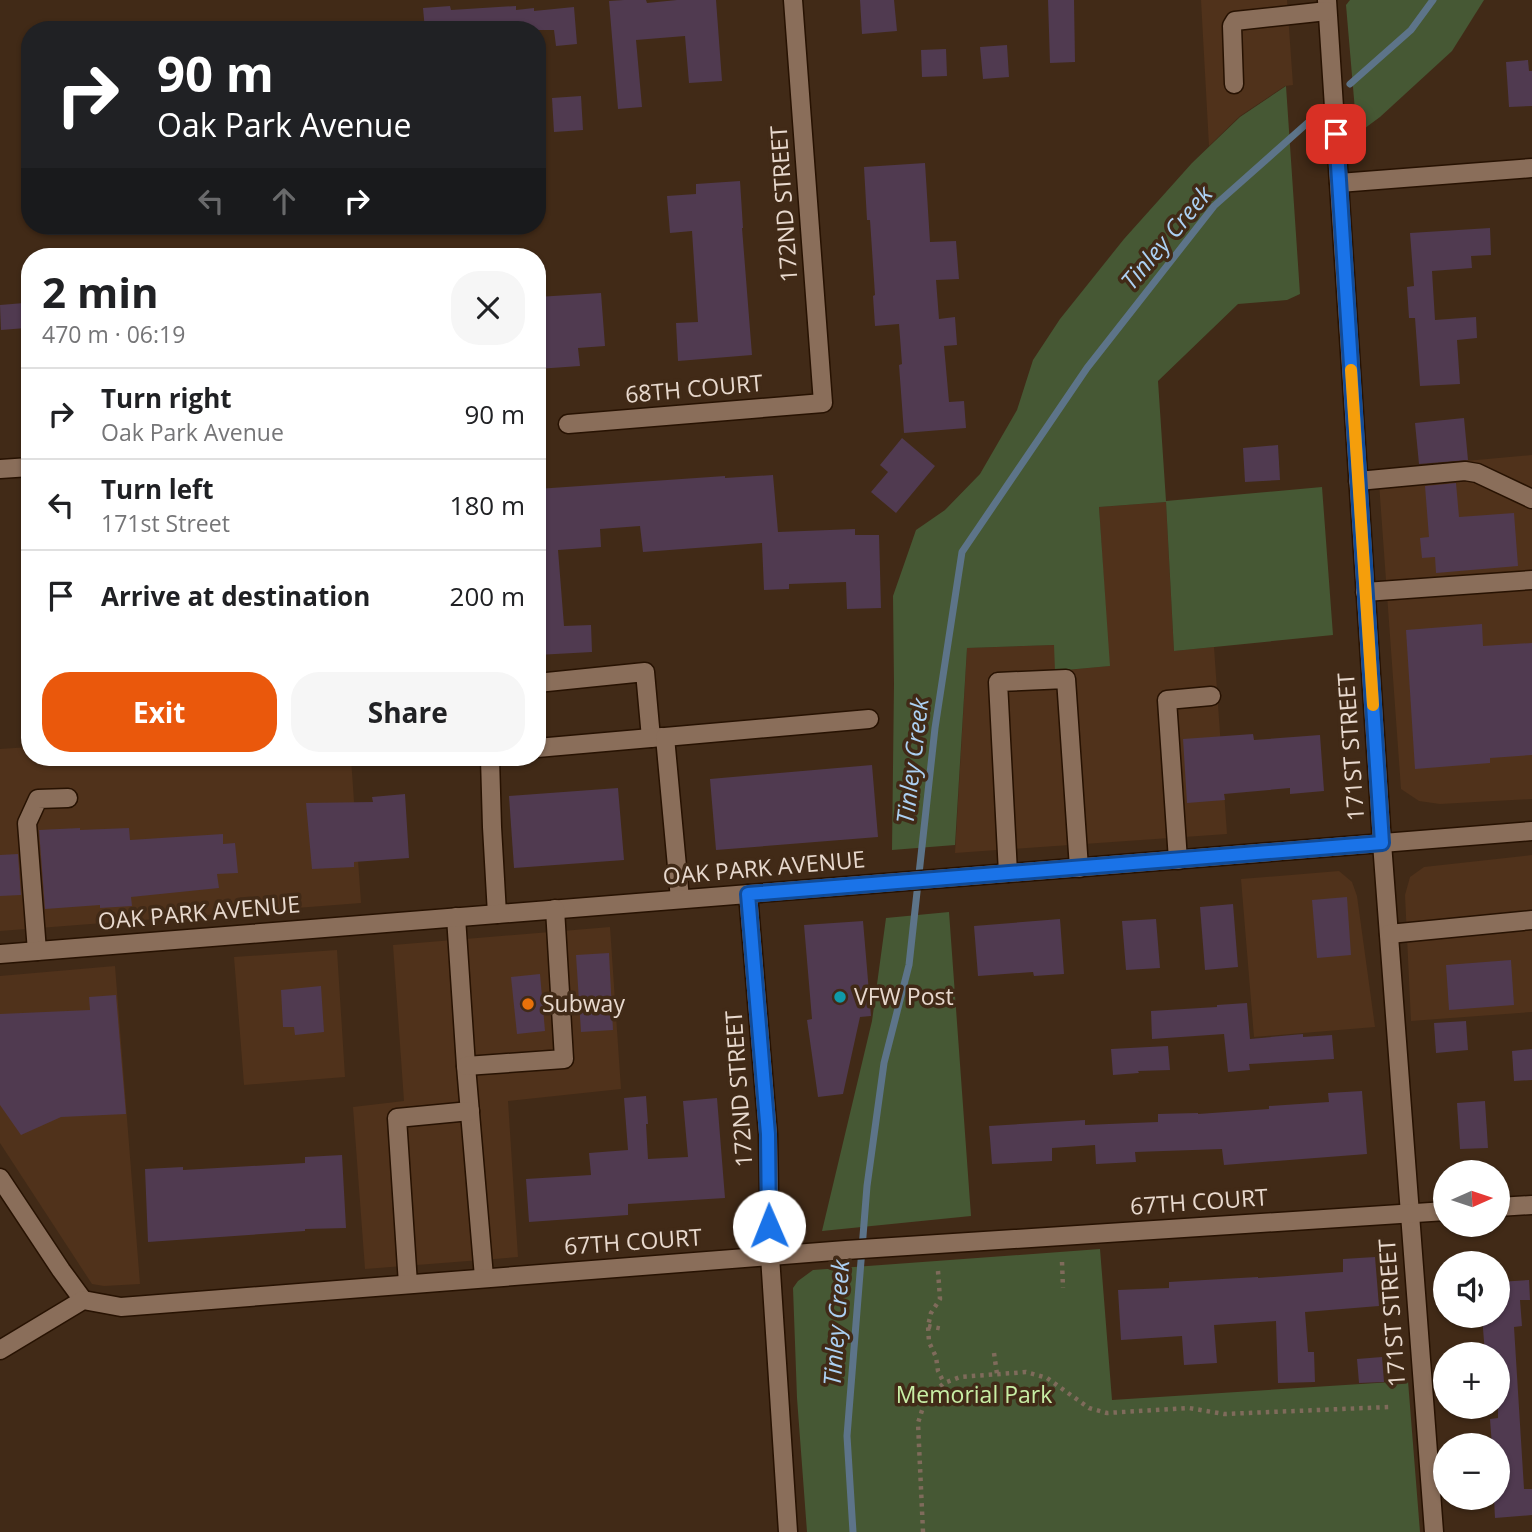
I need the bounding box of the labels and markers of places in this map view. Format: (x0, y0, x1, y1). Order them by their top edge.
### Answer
pin (1306, 104, 1366, 164)
place label: VFW Post (854, 980, 954, 1012)
place label: Subway (542, 987, 625, 1019)
marker: VFW Post (832, 989, 848, 1005)
marker: Subway (520, 996, 536, 1012)

